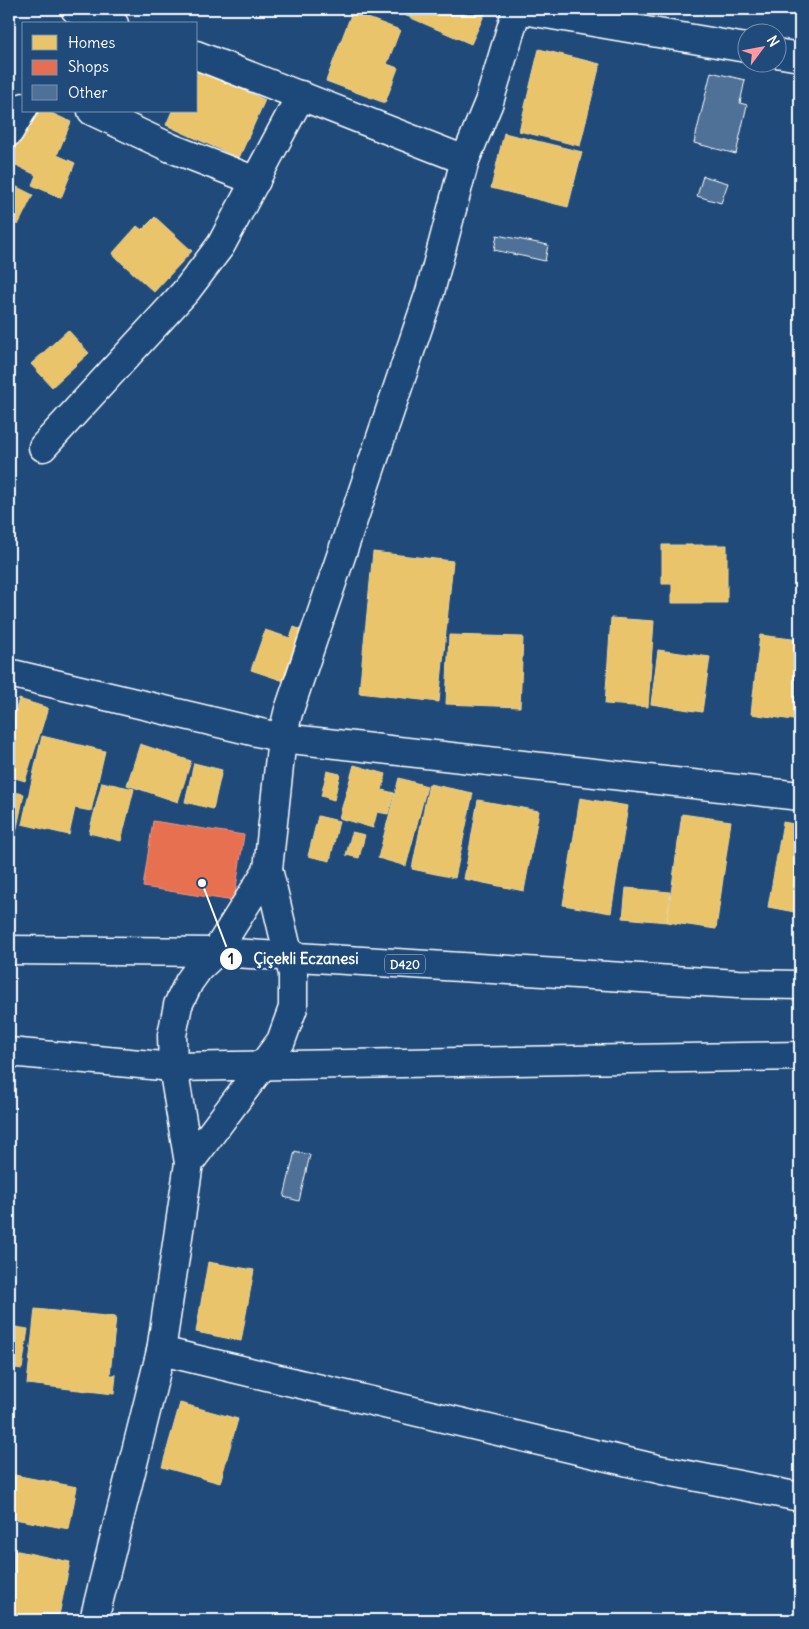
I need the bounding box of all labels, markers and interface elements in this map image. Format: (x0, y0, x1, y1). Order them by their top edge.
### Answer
legend (22, 22, 198, 112)
north arrow (736, 22, 786, 72)
text: N (763, 32, 783, 50)
text: Homes (68, 33, 115, 52)
text: Shops (68, 57, 109, 76)
text: Other (68, 83, 108, 102)
callout: Çiçekli Eczanesi (218, 944, 368, 974)
text: 1 (228, 949, 234, 968)
text: Çiçekli Eczanesi (253, 949, 359, 969)
road number: D420 (385, 954, 425, 974)

